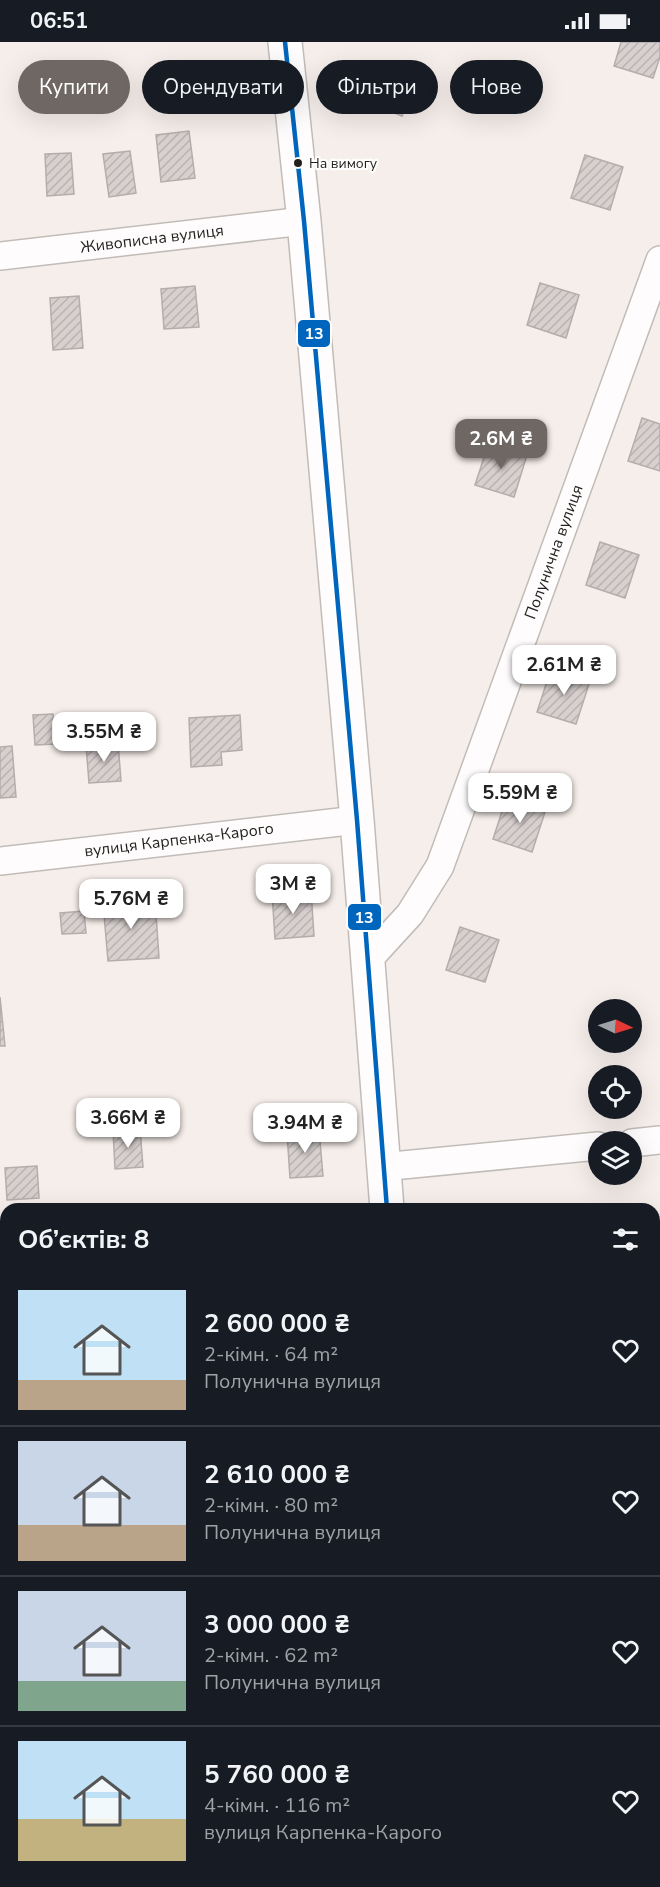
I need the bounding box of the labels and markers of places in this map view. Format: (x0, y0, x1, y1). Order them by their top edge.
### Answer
place label: На вимогу (309, 154, 378, 173)
marker: На вимогу (292, 157, 304, 169)
pin: 2.6M ₴ (452, 419, 550, 470)
pin: 2.61M ₴ (509, 645, 619, 696)
pin: 3.55M ₴ (49, 712, 159, 763)
pin: 5.59M ₴ (465, 773, 575, 824)
pin: 3M ₴ (257, 864, 329, 915)
pin: 5.76M ₴ (76, 879, 186, 930)
pin: 3.66M ₴ (73, 1098, 183, 1149)
pin: 3.94M ₴ (250, 1103, 360, 1154)

